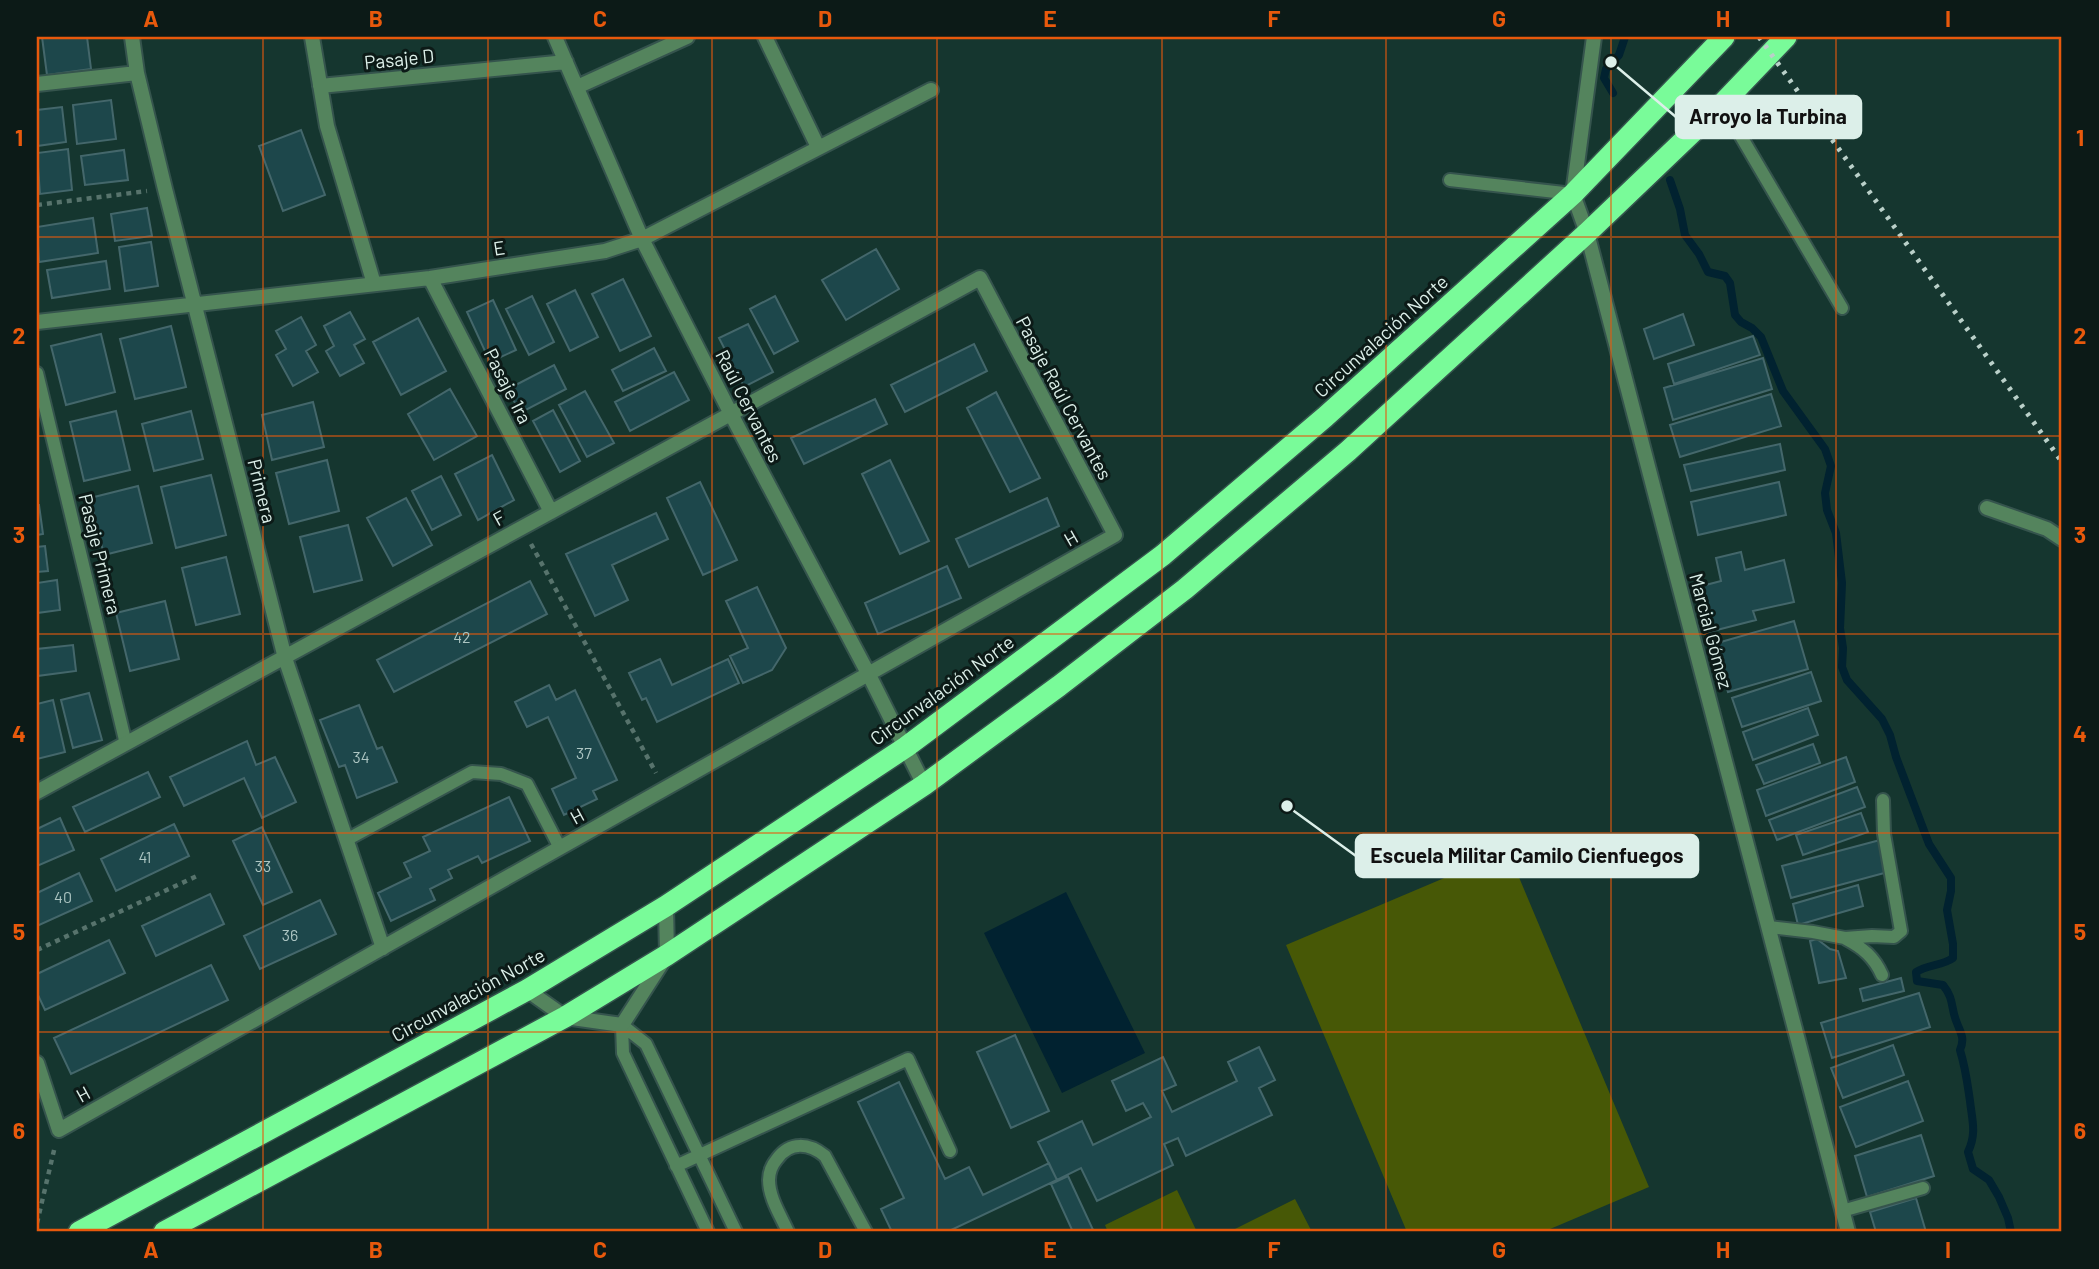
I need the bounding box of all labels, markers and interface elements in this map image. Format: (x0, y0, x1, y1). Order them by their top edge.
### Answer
text: A (143, 4, 159, 32)
text: B (369, 4, 383, 32)
text: C (593, 4, 607, 32)
text: D (818, 4, 832, 32)
text: E (1043, 4, 1057, 32)
text: F (1268, 4, 1281, 32)
text: G (1492, 4, 1506, 32)
text: H (1716, 4, 1730, 32)
text: I (1945, 4, 1951, 32)
street label: Pasaje D (363, 43, 435, 74)
callout: Arroyo la Turbina (1676, 96, 1861, 138)
text: Arroyo la Turbina (1689, 103, 1847, 128)
text: 1 (15, 123, 23, 151)
text: 1 (2076, 123, 2084, 151)
street label: E (491, 235, 506, 260)
street label: Circunvalación Norte (1309, 270, 1452, 402)
street label: Pasaje Raúl Cervantes (1012, 312, 1117, 483)
text: 2 (13, 321, 25, 349)
text: 2 (2074, 321, 2086, 349)
street label: Pasaje 1ra (480, 344, 537, 427)
street label: Raúl Cervantes (711, 346, 788, 466)
street label: Primera (243, 456, 282, 525)
street label: Pasaje Primera (74, 491, 127, 617)
street label: F (488, 505, 509, 530)
text: 3 (13, 520, 25, 548)
text: 3 (2074, 520, 2086, 548)
street label: H (1060, 524, 1082, 551)
street label: Marcial Gómez (1685, 571, 1738, 691)
house number: 42 (453, 627, 471, 646)
street label: Circunvalación Norte (865, 630, 1018, 749)
text: 4 (12, 719, 26, 747)
text: 4 (2073, 719, 2087, 747)
house number: 37 (576, 743, 592, 762)
house number: 34 (352, 747, 370, 766)
street label: H (566, 802, 588, 829)
callout: Escuela Militar Camilo Cienfuegos (1356, 835, 1698, 877)
text: Escuela Militar Camilo Cienfuegos (1370, 842, 1684, 867)
house number: 41 (139, 847, 151, 866)
house number: 33 (255, 856, 271, 875)
house number: 40 (54, 887, 72, 906)
text: 5 (13, 917, 25, 945)
text: 5 (2074, 917, 2086, 945)
house number: 36 (282, 925, 298, 944)
street label: Circunvalación Norte (387, 943, 549, 1046)
street label: H (72, 1080, 94, 1107)
text: 6 (13, 1116, 25, 1144)
text: 6 (2074, 1116, 2086, 1144)
text: A (143, 1235, 159, 1263)
text: B (369, 1235, 383, 1263)
text: C (593, 1235, 607, 1263)
text: D (818, 1235, 832, 1263)
text: E (1043, 1235, 1057, 1263)
text: F (1268, 1235, 1281, 1263)
text: G (1492, 1235, 1506, 1263)
text: H (1716, 1235, 1730, 1263)
text: I (1945, 1235, 1951, 1263)

